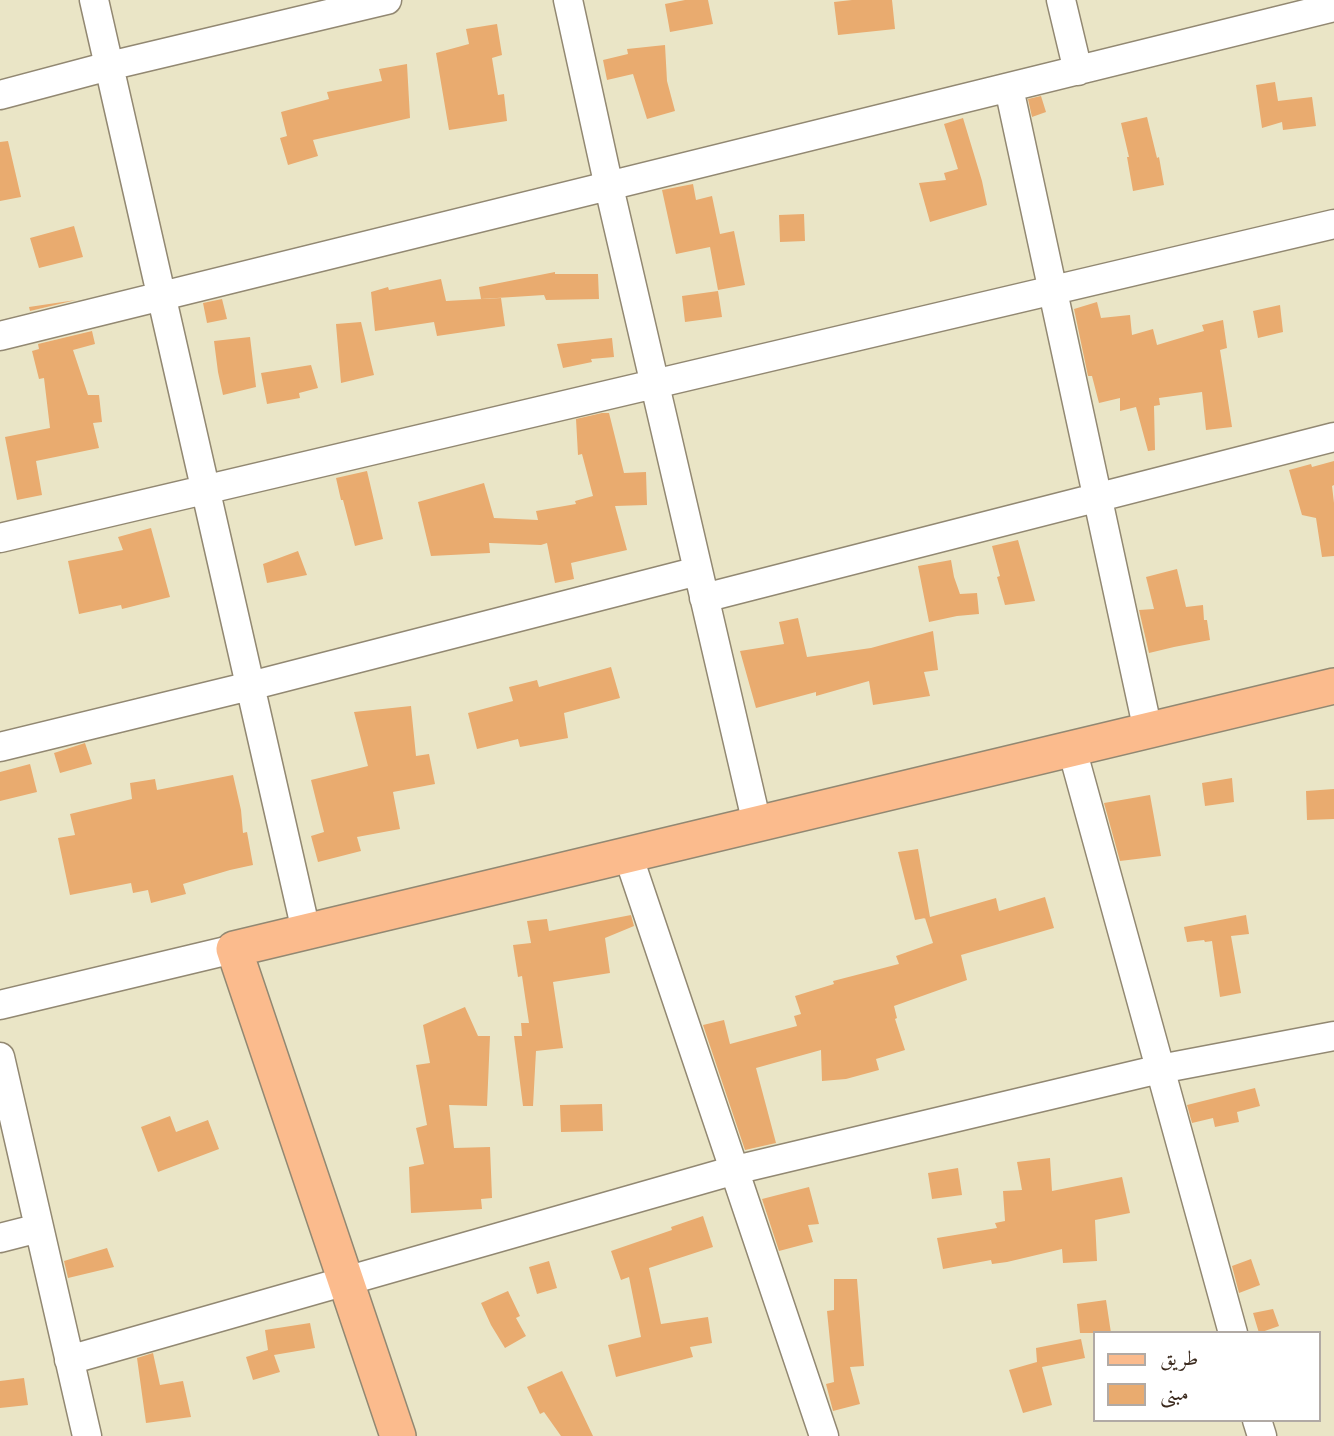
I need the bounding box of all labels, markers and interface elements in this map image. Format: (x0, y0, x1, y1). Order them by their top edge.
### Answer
legend (1092, 1331, 1320, 1422)
text: طريق (1160, 1346, 1198, 1372)
text: مبنى (1160, 1381, 1189, 1407)

